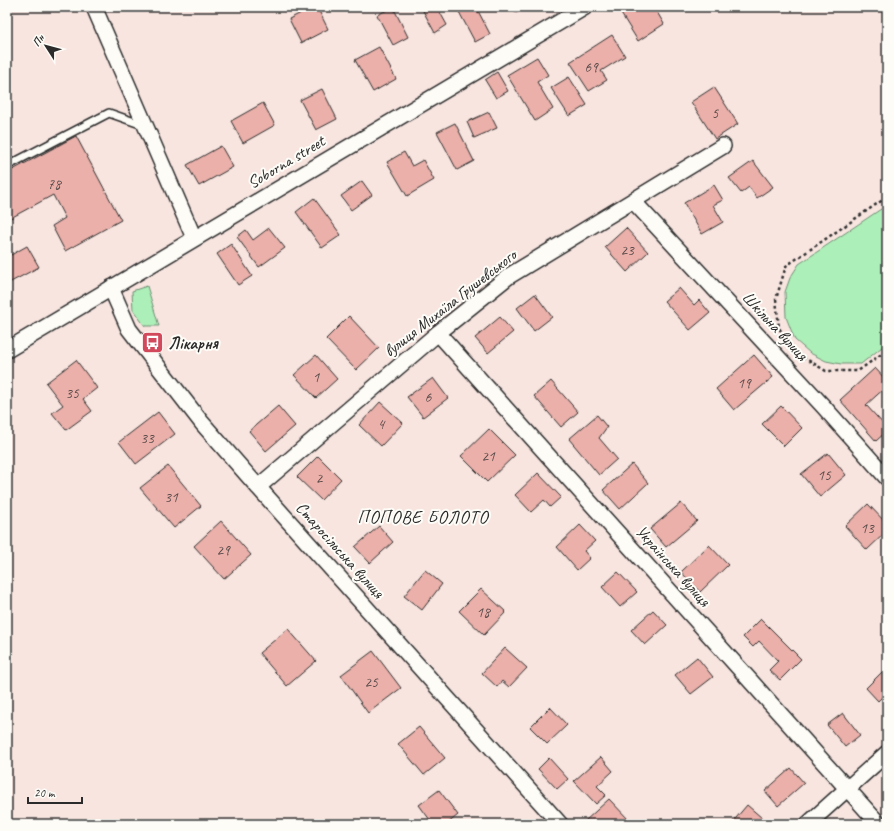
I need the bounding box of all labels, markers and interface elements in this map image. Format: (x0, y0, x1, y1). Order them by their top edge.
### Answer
north arrow (26, 26, 66, 66)
text: Пн (29, 30, 48, 49)
house number: 69 (584, 58, 599, 77)
house number: 5 (712, 104, 720, 123)
street label: Soborna street (243, 129, 331, 193)
house number: 78 (47, 175, 62, 194)
house number: 23 (620, 241, 635, 260)
street label: вулиця Михаїла Грушевського (379, 243, 522, 361)
street label: Шкільна вулиця (738, 287, 813, 366)
bus stop icon: Лікарня (140, 330, 166, 356)
place label: Лікарня (168, 333, 219, 354)
house number: 1 (313, 368, 321, 387)
house number: 19 (737, 374, 752, 393)
house number: 35 (65, 384, 80, 403)
house number: 6 (425, 388, 433, 407)
house number: 4 (378, 415, 386, 434)
house number: 33 (140, 429, 155, 448)
house number: 21 (481, 447, 496, 466)
house number: 15 (817, 466, 832, 485)
house number: 2 (316, 469, 324, 488)
house number: 31 (164, 488, 179, 507)
street label: Старосільська вулиця (291, 497, 389, 603)
district label: ПОПОВЕ БОЛОТО (358, 506, 490, 528)
house number: 13 (860, 519, 875, 538)
street label: Українська вулиця (631, 521, 716, 612)
house number: 29 (216, 541, 231, 560)
house number: 18 (476, 603, 491, 622)
house number: 25 (364, 673, 379, 692)
scale bar (28, 779, 82, 805)
text: 20 m (34, 785, 56, 801)

